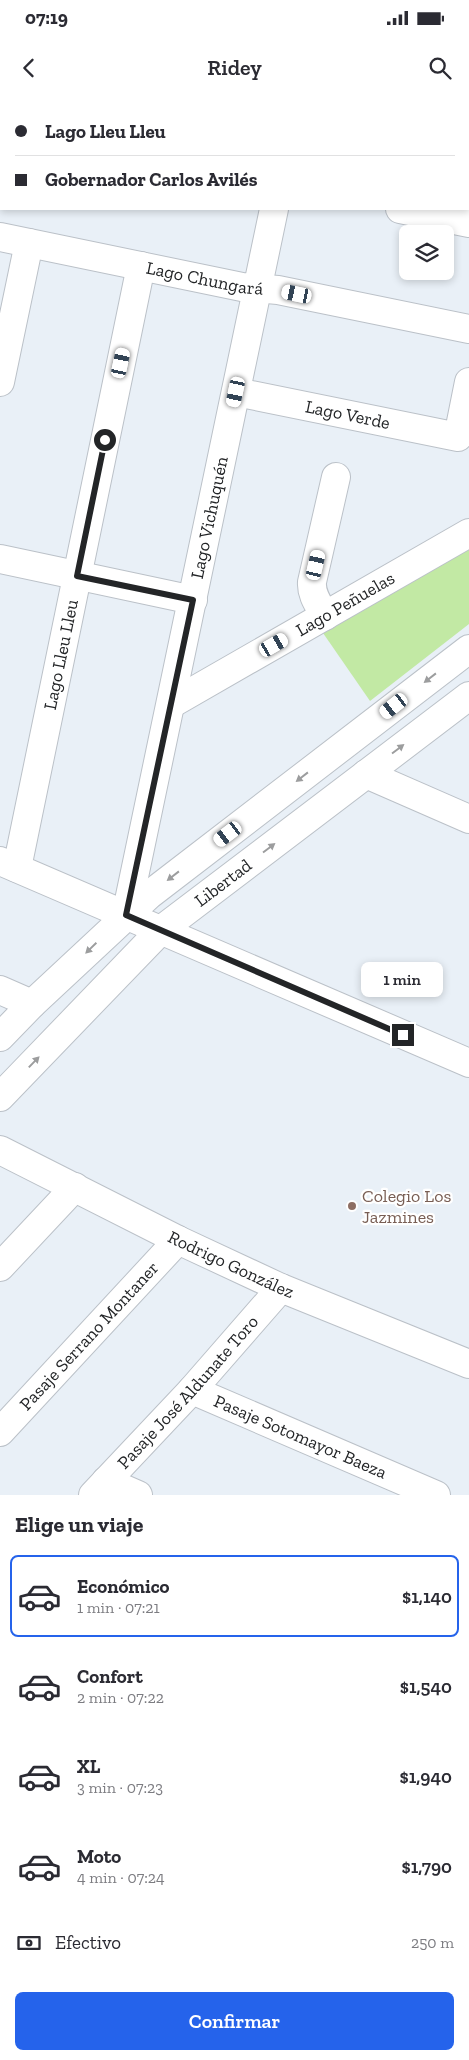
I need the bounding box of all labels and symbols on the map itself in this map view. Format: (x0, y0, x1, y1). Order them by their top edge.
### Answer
street label: Lago Chungará (144, 257, 264, 300)
car (280, 284, 313, 304)
car (110, 347, 131, 379)
car (225, 376, 246, 408)
street label: Lago Verde (303, 395, 392, 434)
route start (94, 429, 116, 451)
street label: Lago Vichuquén (186, 454, 233, 581)
car (305, 549, 326, 581)
street label: Lago Peñuelas (292, 567, 399, 641)
street label: Lago Lleu Lleu (39, 597, 83, 712)
car (257, 631, 290, 659)
one-way arrow (424, 673, 437, 684)
car (377, 691, 410, 721)
one-way arrow (391, 744, 404, 755)
one-way arrow (295, 772, 308, 783)
car (211, 819, 244, 849)
one-way arrow (262, 842, 275, 853)
street label: Libertad (190, 854, 256, 911)
one-way arrow (167, 871, 180, 882)
one-way arrow (85, 942, 97, 954)
callout: 1 min (362, 962, 444, 998)
route end (392, 1024, 414, 1046)
one-way arrow (28, 1056, 40, 1068)
place label: Colegio Los Jazmines (362, 1185, 451, 1228)
marker: Colegio Los Jazmines (346, 1200, 358, 1212)
street label: Rodrigo González (164, 1226, 297, 1303)
street label: Pasaje Serrano Montaner (15, 1257, 163, 1415)
street label: Pasaje José Aldunate Toro (113, 1311, 263, 1473)
street label: Pasaje Sotomayor Baeza (211, 1390, 390, 1484)

